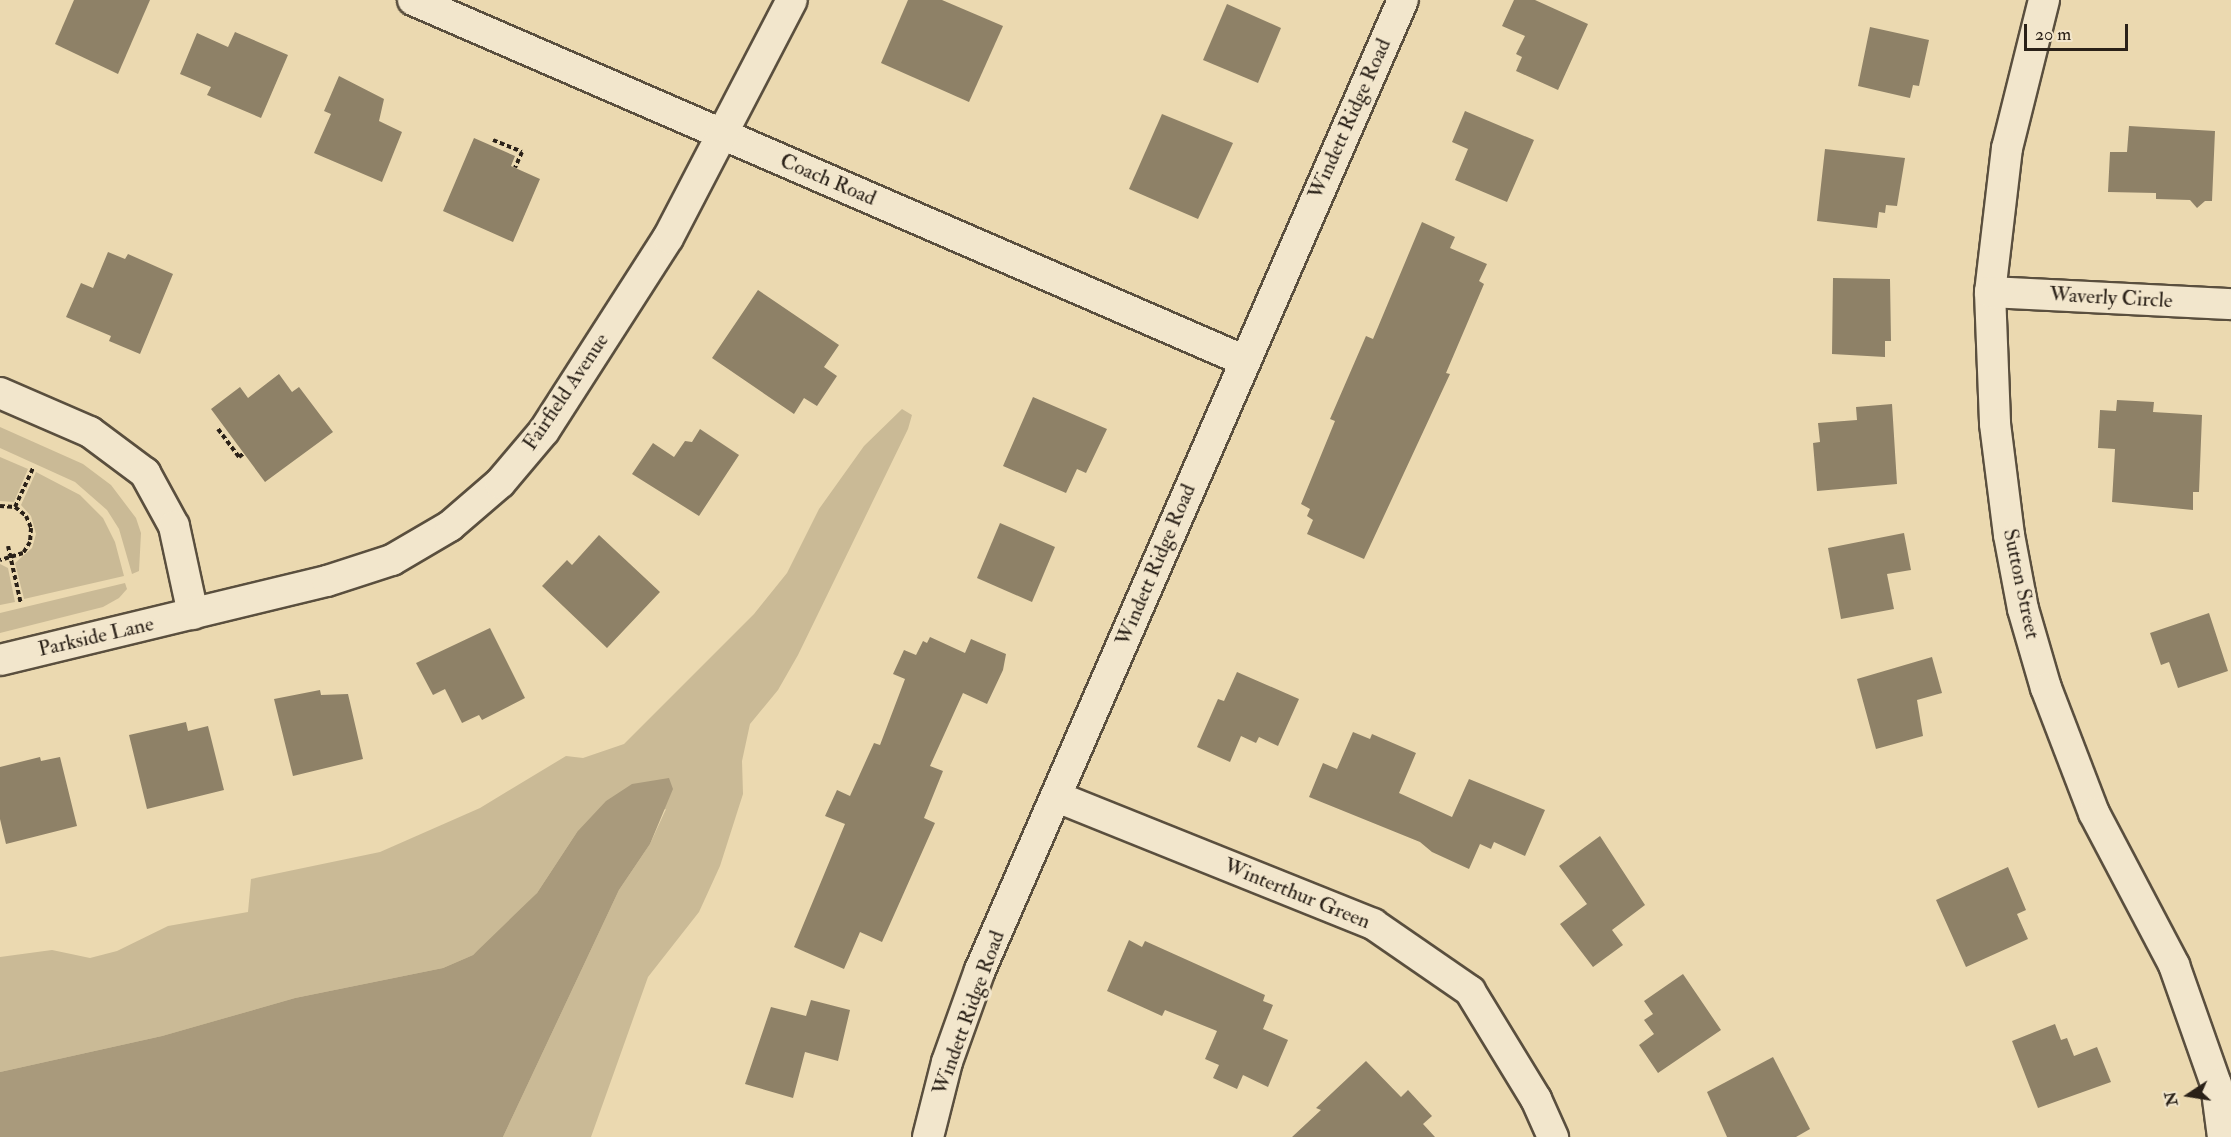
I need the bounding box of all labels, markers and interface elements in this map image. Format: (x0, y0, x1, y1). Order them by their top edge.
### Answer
scale bar (2027, 12, 2130, 50)
text: 20 m (2035, 23, 2071, 46)
street label: Windett Ridge Road (1303, 35, 1397, 203)
street label: Coach Road (776, 148, 880, 212)
street label: Waverly Circle (2049, 282, 2173, 314)
street label: Fairfield Avenue (518, 329, 614, 455)
street label: Windett Ridge Road (1111, 480, 1201, 650)
street label: Sutton Street (1997, 527, 2045, 641)
street label: Parkside Lane (36, 611, 156, 663)
street label: Winterthur Green (1220, 853, 1374, 935)
street label: Windett Ridge Road (928, 927, 1010, 1099)
north arrow (2159, 1065, 2219, 1125)
text: N (2160, 1090, 2183, 1108)

